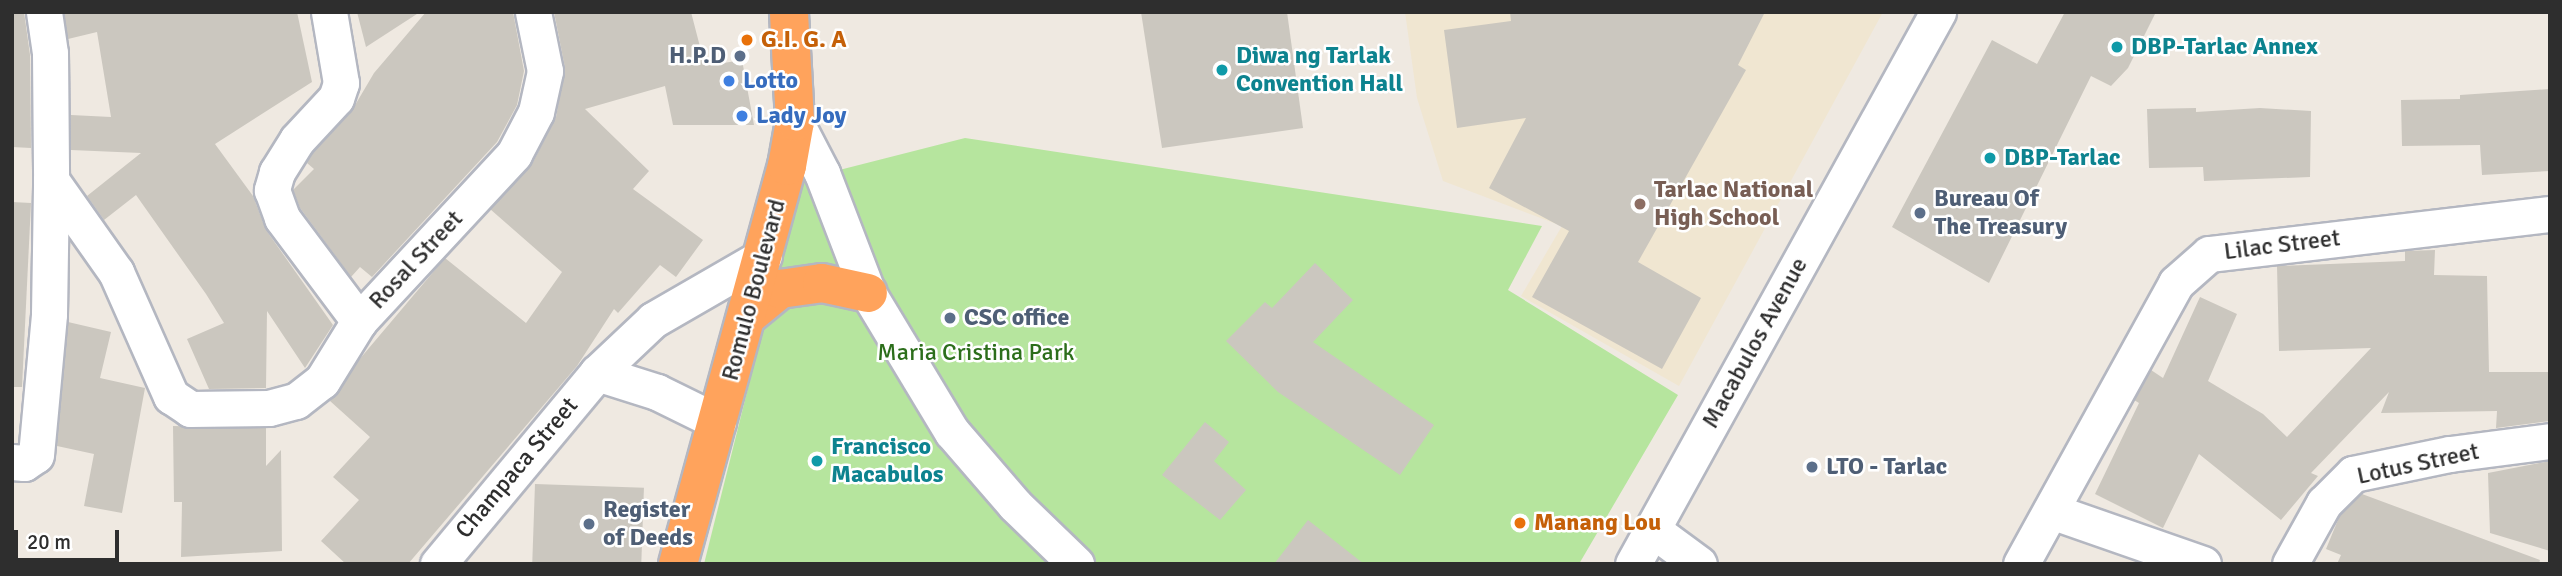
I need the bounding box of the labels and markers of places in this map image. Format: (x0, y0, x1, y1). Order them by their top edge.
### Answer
place label: G.I. G. A (761, 26, 846, 54)
marker: G.I. G. A (739, 32, 755, 48)
place label: DBP-Tarlac Annex (2131, 33, 2318, 61)
marker: DBP-Tarlac Annex (2109, 39, 2125, 55)
place label: H.P.D (669, 42, 726, 70)
place label: Diwa ng Tarlak Convention Hall (1236, 42, 1403, 98)
marker: H.P.D (732, 48, 748, 64)
marker: Diwa ng Tarlak Convention Hall (1214, 62, 1230, 78)
place label: Lotto (743, 67, 798, 95)
marker: Lotto (721, 73, 737, 89)
place label: Lady Joy (756, 102, 846, 130)
marker: Lady Joy (734, 108, 750, 124)
place label: DBP-Tarlac (2004, 144, 2120, 172)
marker: DBP-Tarlac (1982, 150, 1998, 166)
place label: Tarlac National High School (1654, 176, 1813, 232)
place label: Bureau Of The Treasury (1934, 185, 2067, 241)
marker: Tarlac National High School (1632, 196, 1648, 212)
marker: Bureau Of The Treasury (1912, 205, 1928, 221)
place label: CSC office (964, 304, 1069, 332)
marker: CSC office (942, 310, 958, 326)
place label: Francisco Macabulos (831, 433, 943, 489)
marker: Francisco Macabulos (809, 453, 825, 469)
place label: LTO - Tarlac (1826, 453, 1947, 481)
marker: LTO - Tarlac (1804, 459, 1820, 475)
place label: Register of Deeds (603, 496, 693, 552)
place label: Manang Lou (1534, 509, 1661, 537)
marker: Manang Lou (1512, 515, 1528, 531)
marker: Register of Deeds (581, 516, 597, 532)

